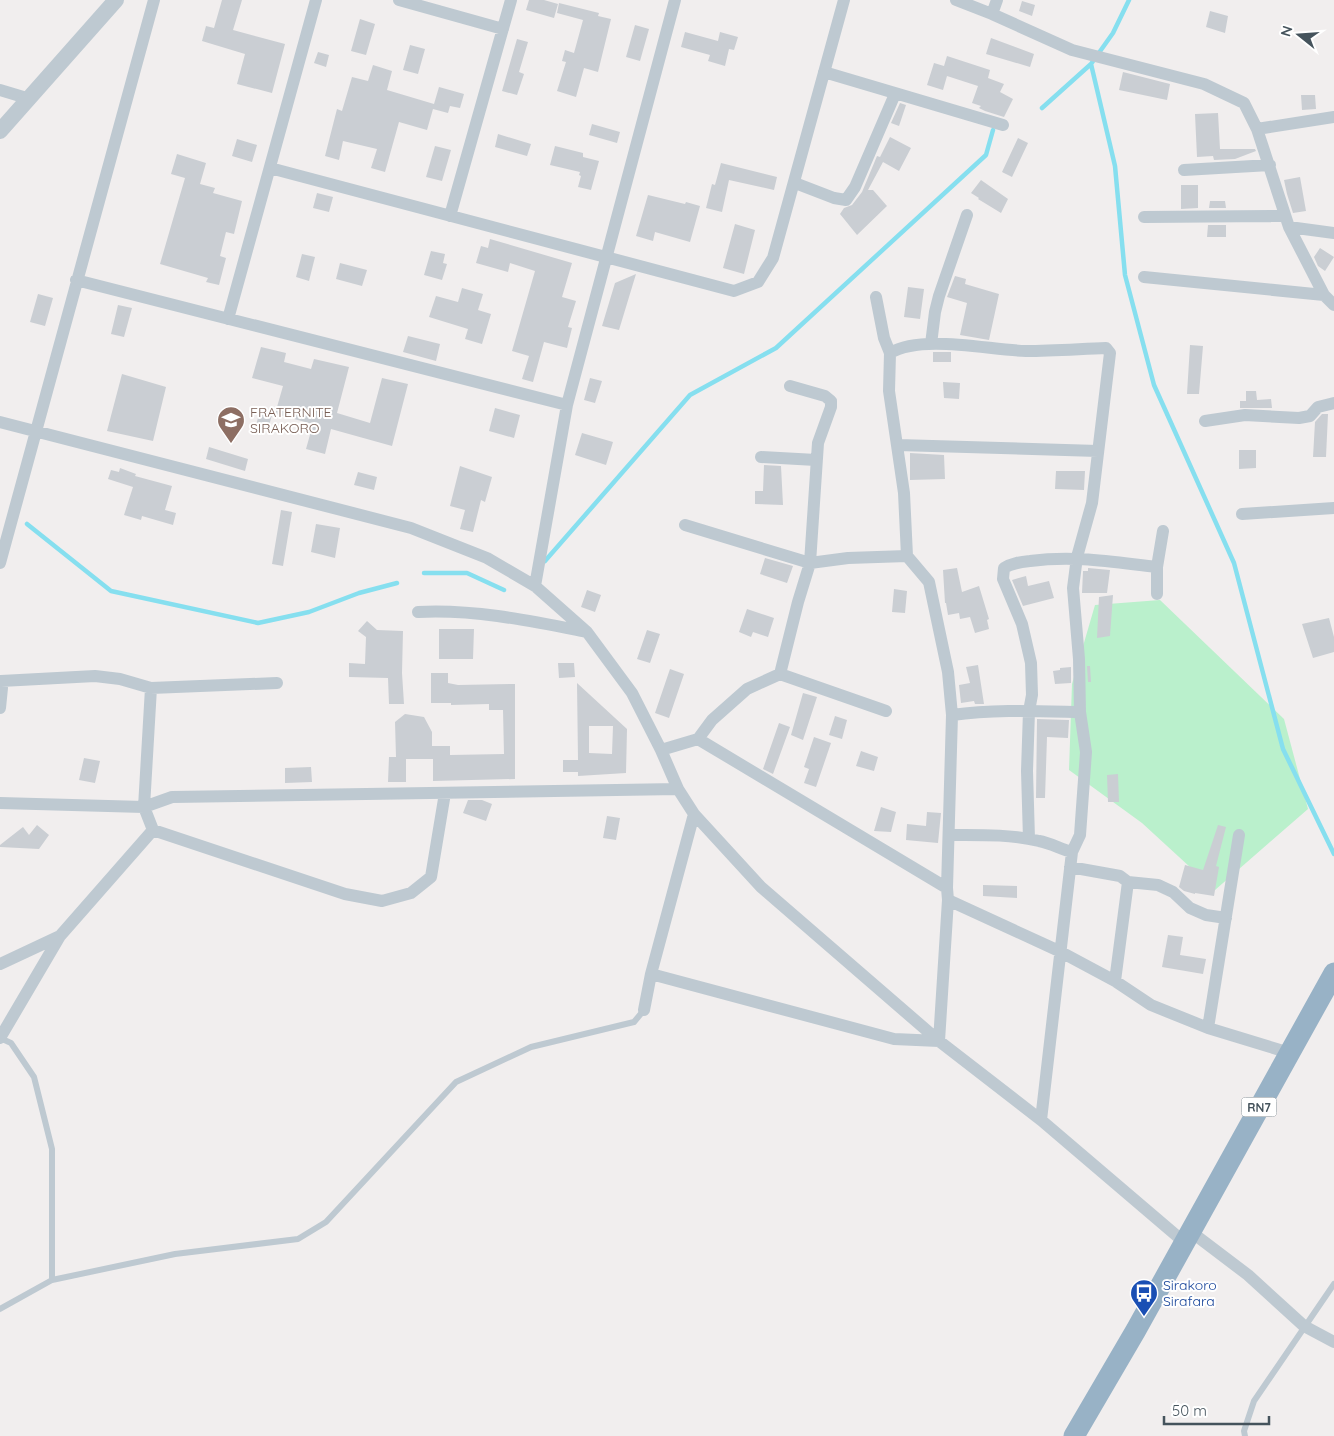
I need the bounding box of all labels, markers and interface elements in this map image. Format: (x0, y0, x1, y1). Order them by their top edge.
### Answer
north arrow (1274, 10, 1324, 60)
text: N (1276, 24, 1297, 39)
place label: FRATERNITE SIRAKORO (250, 403, 332, 437)
school or university icon: FRATERNITE SIRAKORO (216, 405, 246, 444)
road number: RN7 (1242, 1098, 1276, 1116)
place label: Sirakoro Sirafara (1163, 1276, 1217, 1310)
bus stop icon: Sirakoro Sirafara (1129, 1278, 1159, 1317)
scale bar (1164, 1394, 1269, 1426)
text: 50 m (1172, 1401, 1207, 1420)

